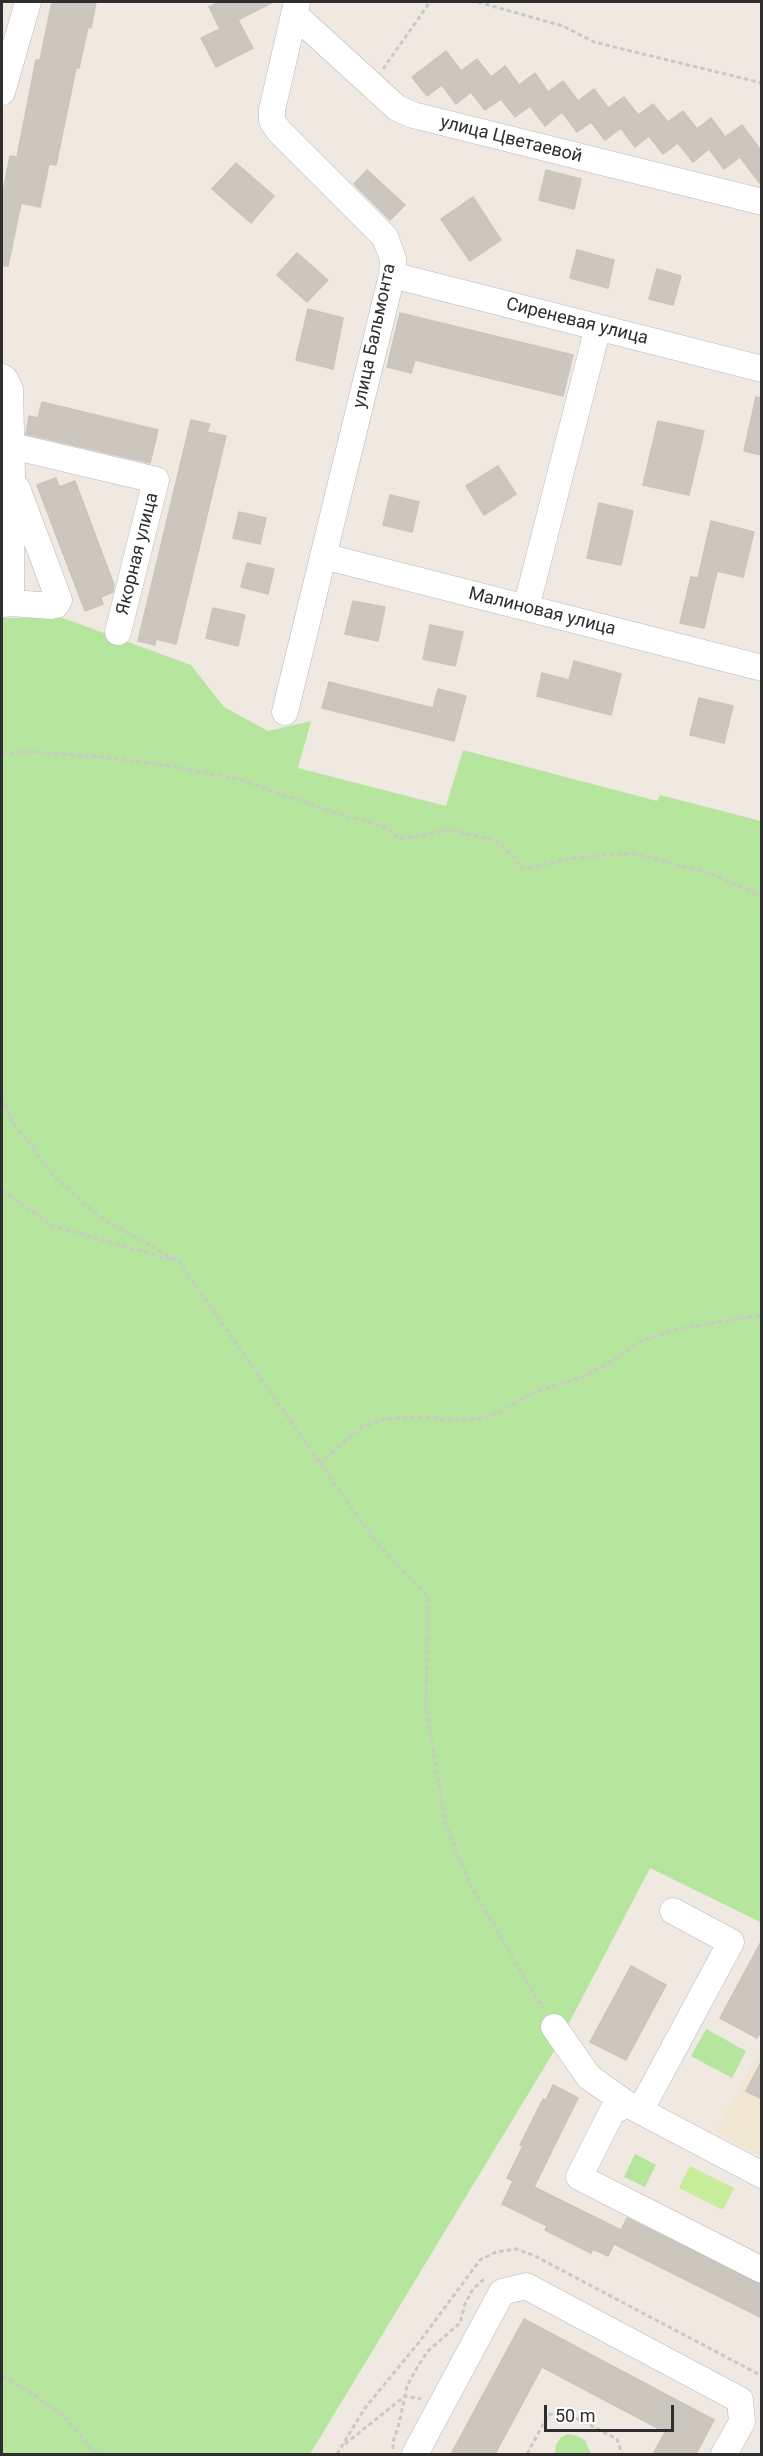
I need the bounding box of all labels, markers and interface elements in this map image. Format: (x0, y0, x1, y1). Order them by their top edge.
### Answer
street label: улица Цветаевой (438, 112, 584, 168)
street label: улица Бальмонта (349, 262, 401, 410)
street label: Сиреневая улица (504, 294, 650, 350)
street label: Якорная улица (112, 491, 164, 617)
street label: Малиновая улица (466, 583, 618, 641)
scale bar (547, 2393, 678, 2431)
text: 50 m (555, 2405, 595, 2426)

